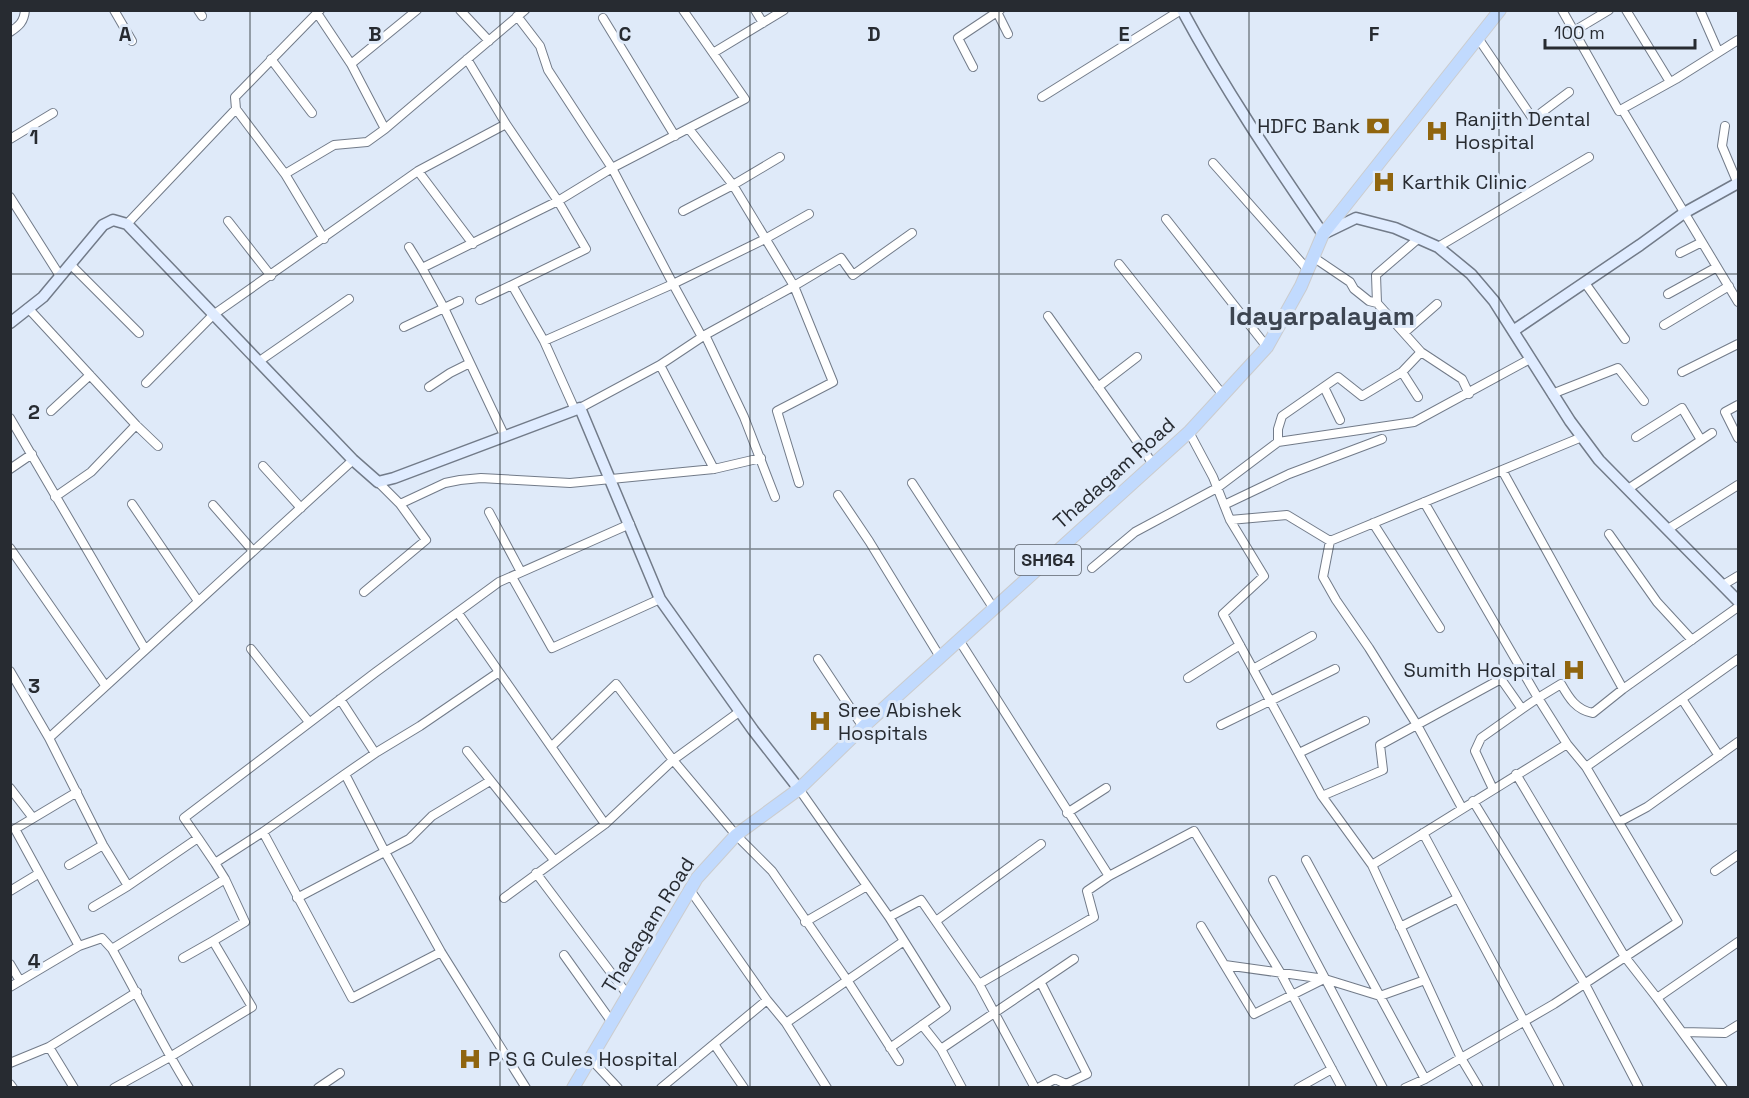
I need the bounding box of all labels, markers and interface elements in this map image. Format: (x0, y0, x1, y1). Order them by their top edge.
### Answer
scale bar (1545, 12, 1695, 50)
text: A (119, 21, 132, 47)
text: B (368, 21, 382, 47)
text: C (619, 21, 632, 47)
text: D (867, 21, 881, 47)
text: E (1118, 21, 1130, 47)
text: F (1369, 21, 1380, 47)
text: 100 m (1554, 21, 1605, 44)
place label: Ranjith Dental Hospital (1455, 106, 1590, 155)
place label: HDFC Bank (1257, 113, 1360, 139)
bank icon: HDFC Bank (1365, 113, 1391, 139)
hospital icon: Ranjith Dental Hospital (1424, 118, 1450, 144)
text: 1 (29, 124, 39, 150)
hospital icon: Karthik Clinic (1371, 169, 1397, 195)
place label: Karthik Clinic (1402, 169, 1527, 195)
district label: Idayarpalayam (1229, 299, 1415, 333)
text: 2 (28, 399, 40, 425)
street label: Thadagam Road (1048, 411, 1180, 535)
road number: SH164 (1015, 545, 1081, 575)
place label: Sumith Hospital (1403, 657, 1556, 683)
hospital icon: Sumith Hospital (1561, 657, 1587, 683)
text: 3 (28, 673, 40, 699)
place label: Sree Abishek Hospitals (838, 697, 962, 746)
hospital icon: Sree Abishek Hospitals (807, 708, 833, 734)
street label: Thadagam Road (596, 852, 700, 998)
text: 4 (28, 948, 41, 974)
hospital icon: P S G Cules Hospital (457, 1046, 483, 1072)
place label: P S G Cules Hospital (488, 1046, 678, 1072)

